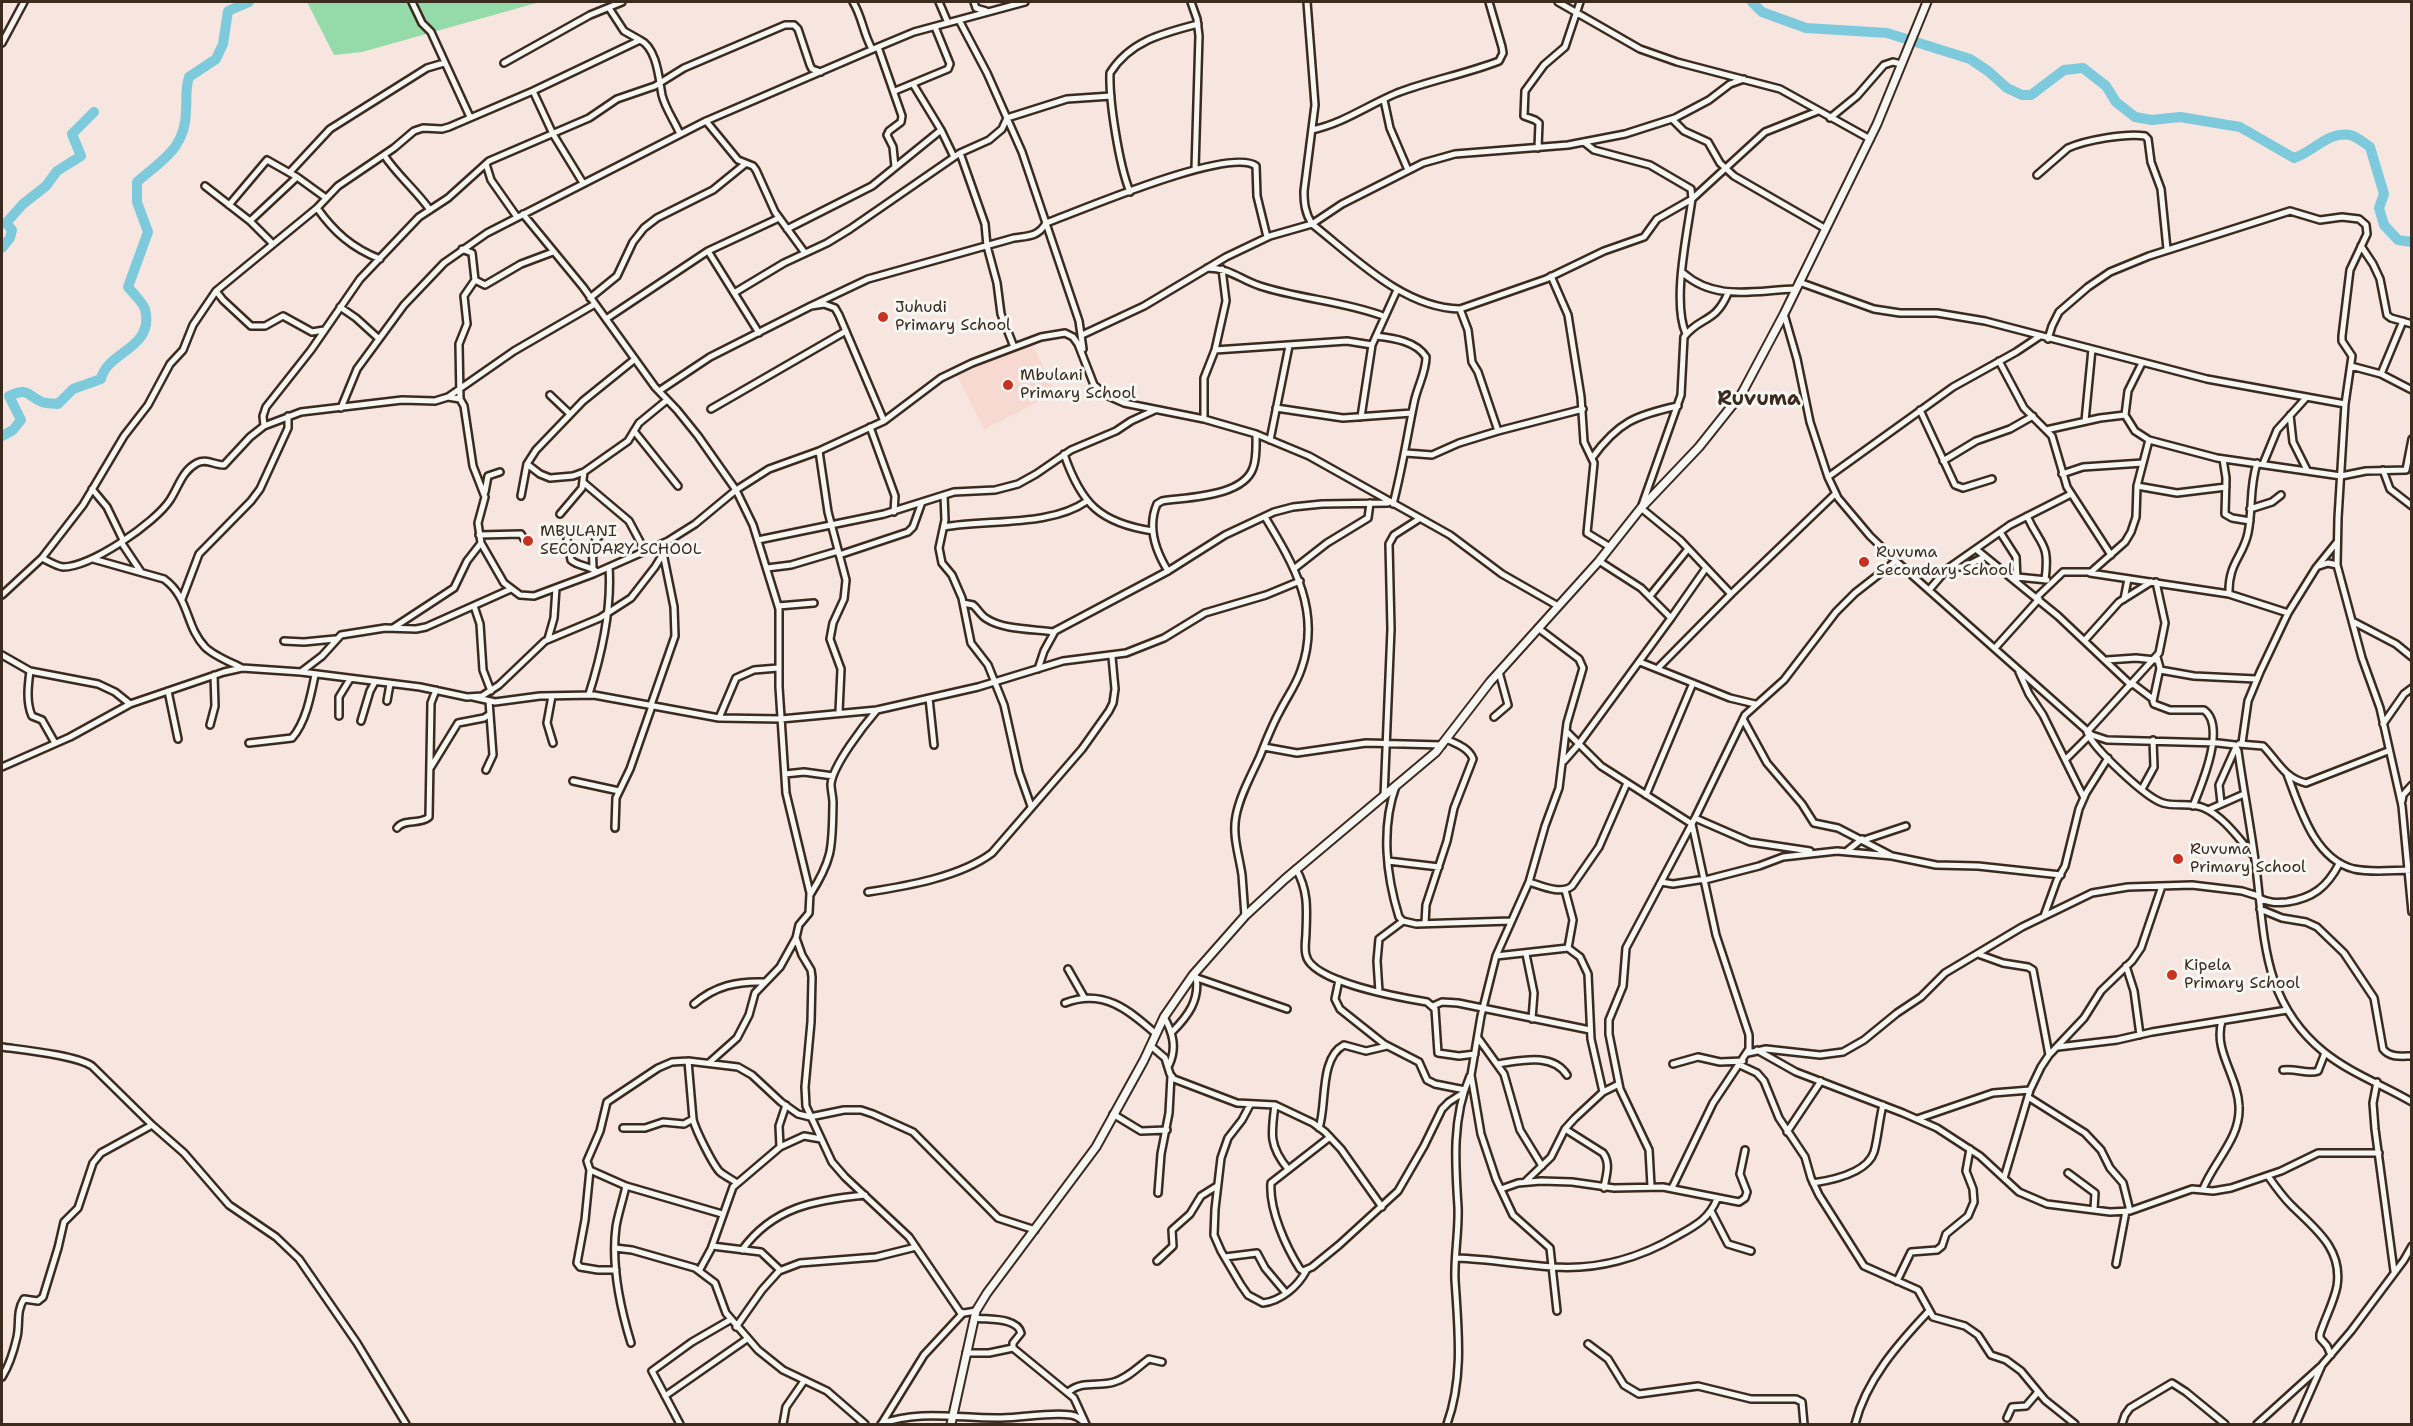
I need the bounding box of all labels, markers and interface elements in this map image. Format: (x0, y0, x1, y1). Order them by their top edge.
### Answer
place label: Juhudi Primary School (895, 298, 1011, 336)
marker: Juhudi Primary School (876, 310, 890, 324)
place label: Mbulani Primary School (1020, 366, 1136, 404)
marker: Mbulani Primary School (1001, 378, 1015, 392)
district label: Ruvuma (1717, 388, 1801, 412)
place label: MBULANI SECONDARY SCHOOL (540, 522, 702, 560)
marker: MBULANI SECONDARY SCHOOL (521, 534, 535, 548)
place label: Ruvuma Secondary School (1876, 543, 2013, 581)
marker: Ruvuma Secondary School (1857, 555, 1871, 569)
place label: Ruvuma Primary School (2190, 840, 2306, 878)
marker: Ruvuma Primary School (2171, 852, 2185, 866)
place label: Kipela Primary School (2184, 956, 2300, 994)
marker: Kipela Primary School (2165, 968, 2179, 982)

